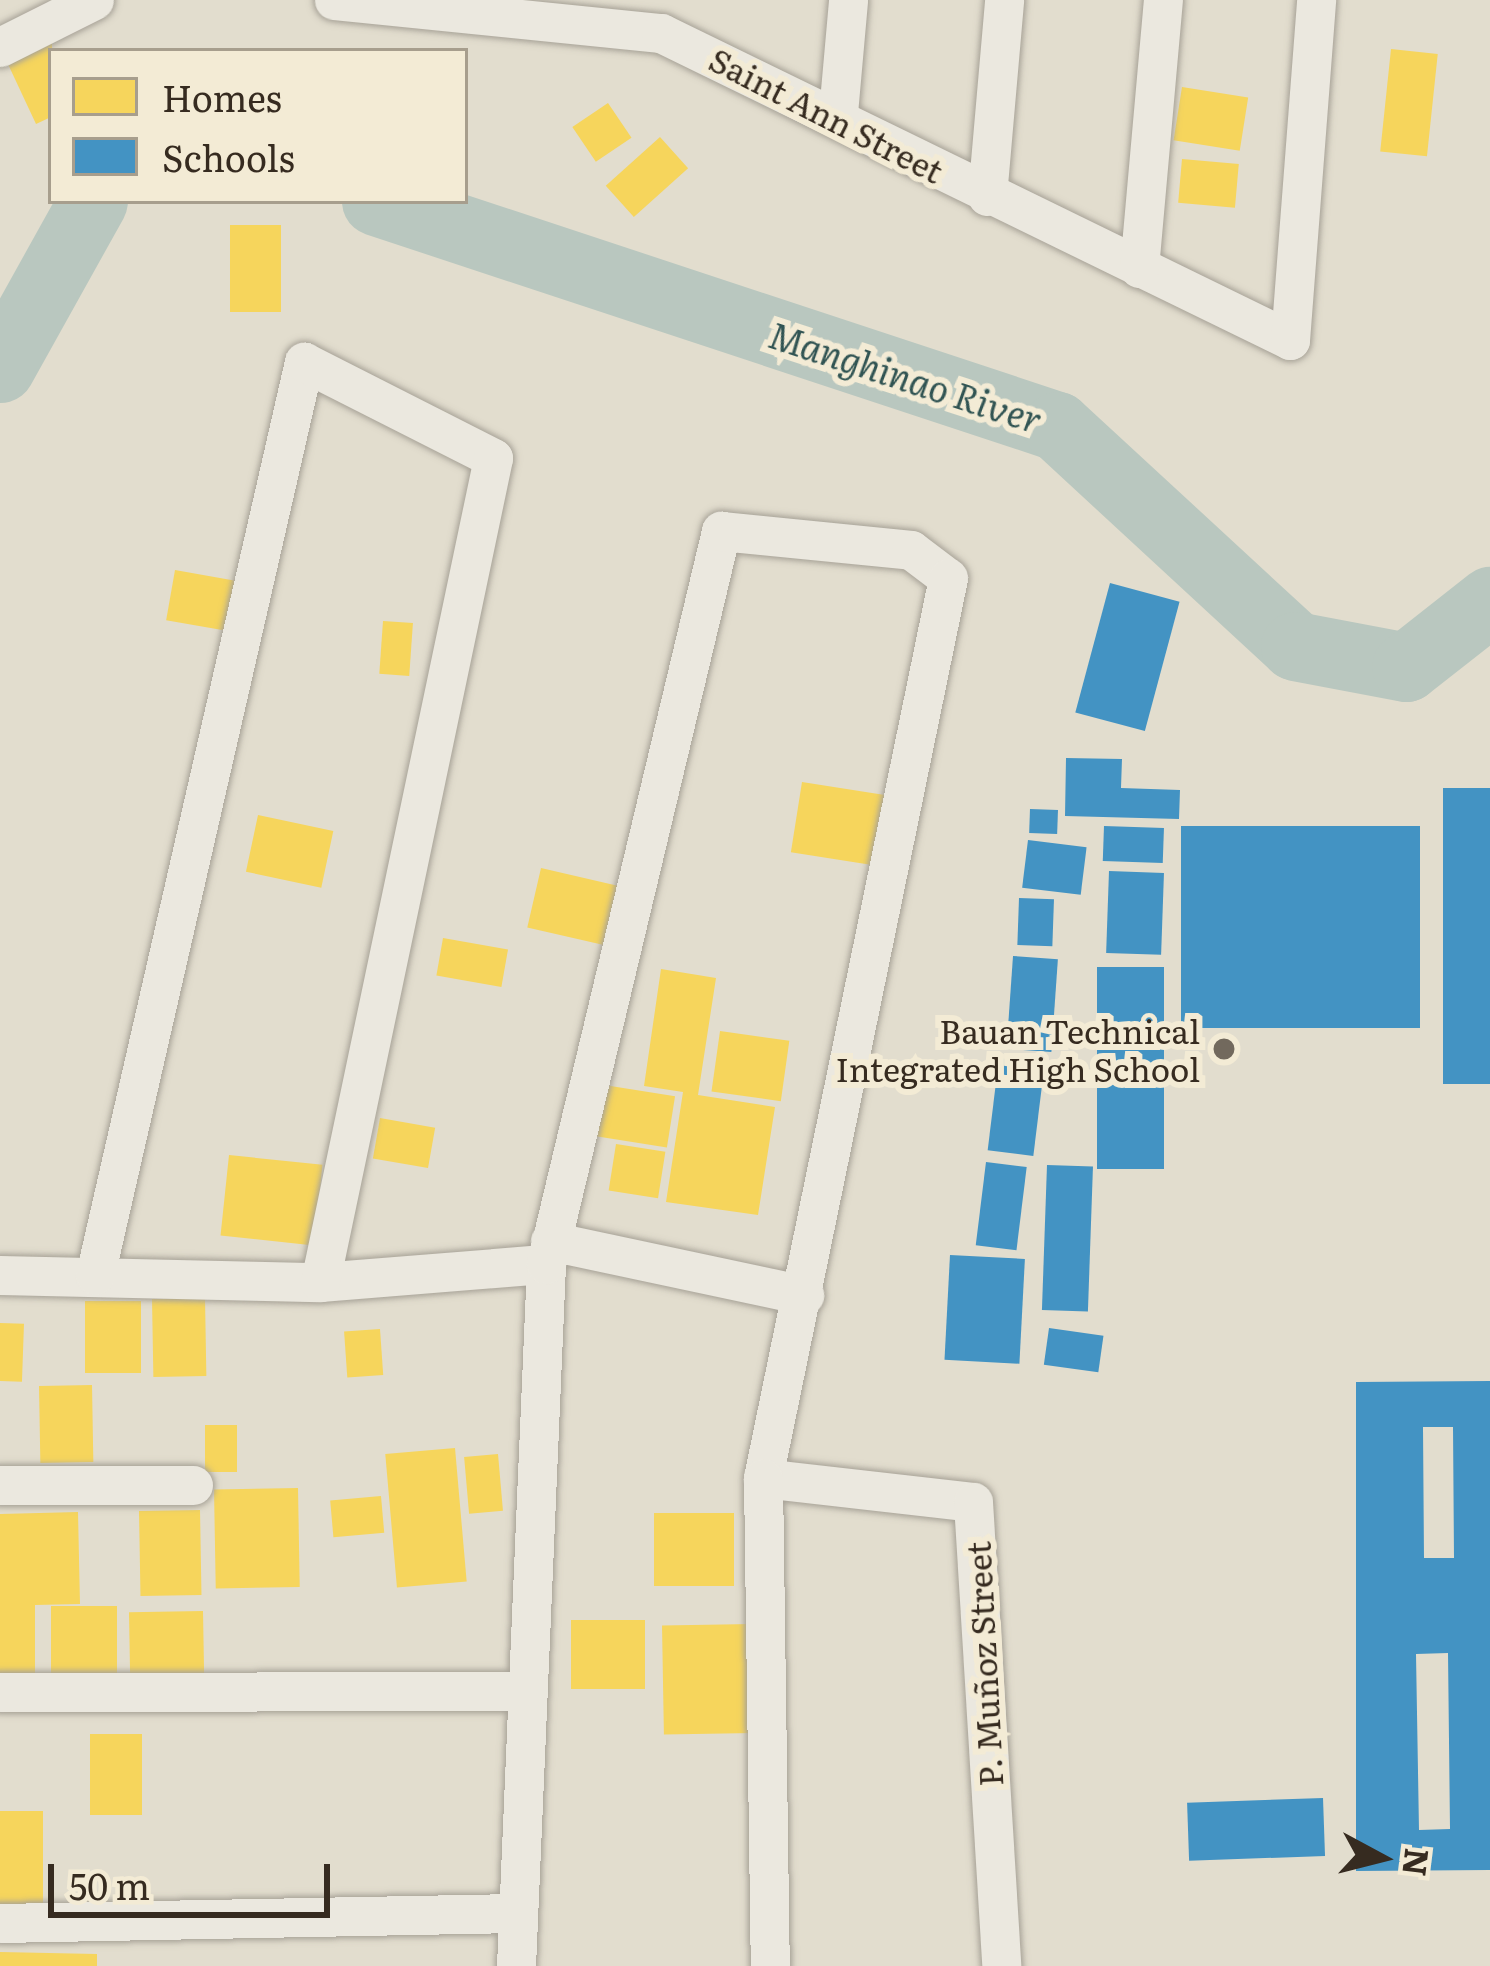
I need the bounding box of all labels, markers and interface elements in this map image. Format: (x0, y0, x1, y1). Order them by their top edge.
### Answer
street label: Saint Ann Street (704, 38, 950, 190)
legend (48, 48, 468, 204)
text: Homes (162, 70, 282, 123)
text: Schools (162, 130, 295, 183)
water label: Manghinao River (764, 312, 1048, 440)
place label: Bauan Technical Integrated High School (835, 1010, 1200, 1088)
marker: Bauan Technical Integrated High School (1211, 1036, 1237, 1062)
street label: P. Muñoz Street (957, 1540, 1009, 1788)
north arrow (1322, 1798, 1442, 1918)
scale bar (54, 1840, 336, 1914)
text: N (1392, 1846, 1444, 1879)
text: 50 m (69, 1858, 150, 1911)

